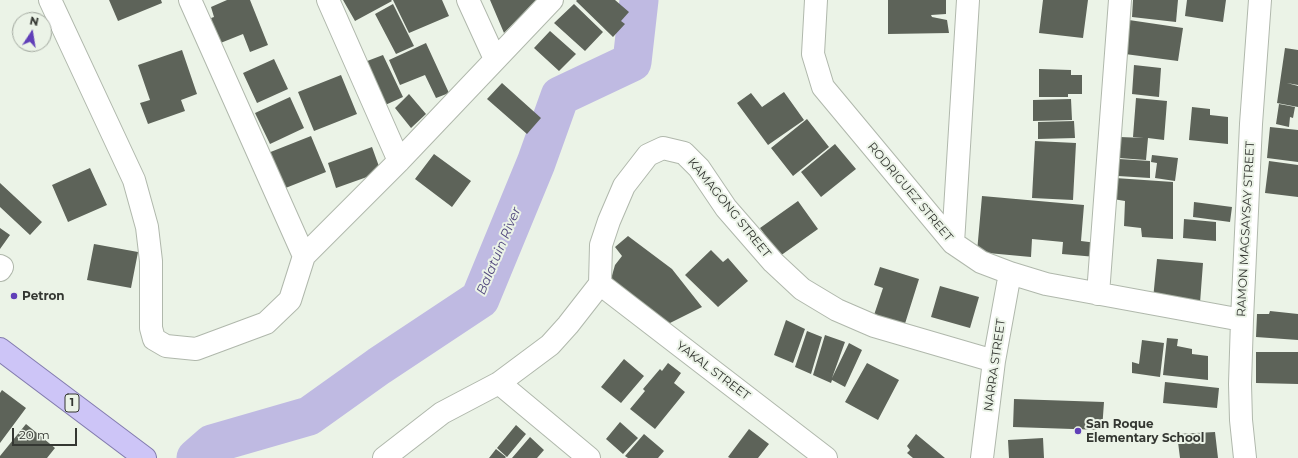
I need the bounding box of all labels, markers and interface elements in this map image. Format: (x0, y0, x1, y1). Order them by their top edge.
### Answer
north arrow (12, 12, 52, 52)
text: N (28, 13, 40, 29)
street label: RODRIGUEZ STREET (864, 140, 956, 244)
street label: RAMON MAGSAYSAY STREET (1234, 141, 1258, 317)
street label: KAMAGONG STREET (684, 155, 774, 261)
water label: Balatuin River (474, 205, 524, 297)
place label: Petron (22, 289, 65, 303)
marker: Petron (9, 291, 19, 301)
street label: NARRA STREET (981, 318, 1009, 412)
street label: YAKAL STREET (673, 339, 753, 403)
road number: 1 (65, 394, 79, 412)
place label: San Roque Elementary School (1086, 417, 1204, 445)
scale bar (14, 420, 79, 446)
marker: San Roque Elementary School (1073, 426, 1083, 436)
text: 20 m (19, 427, 50, 442)

